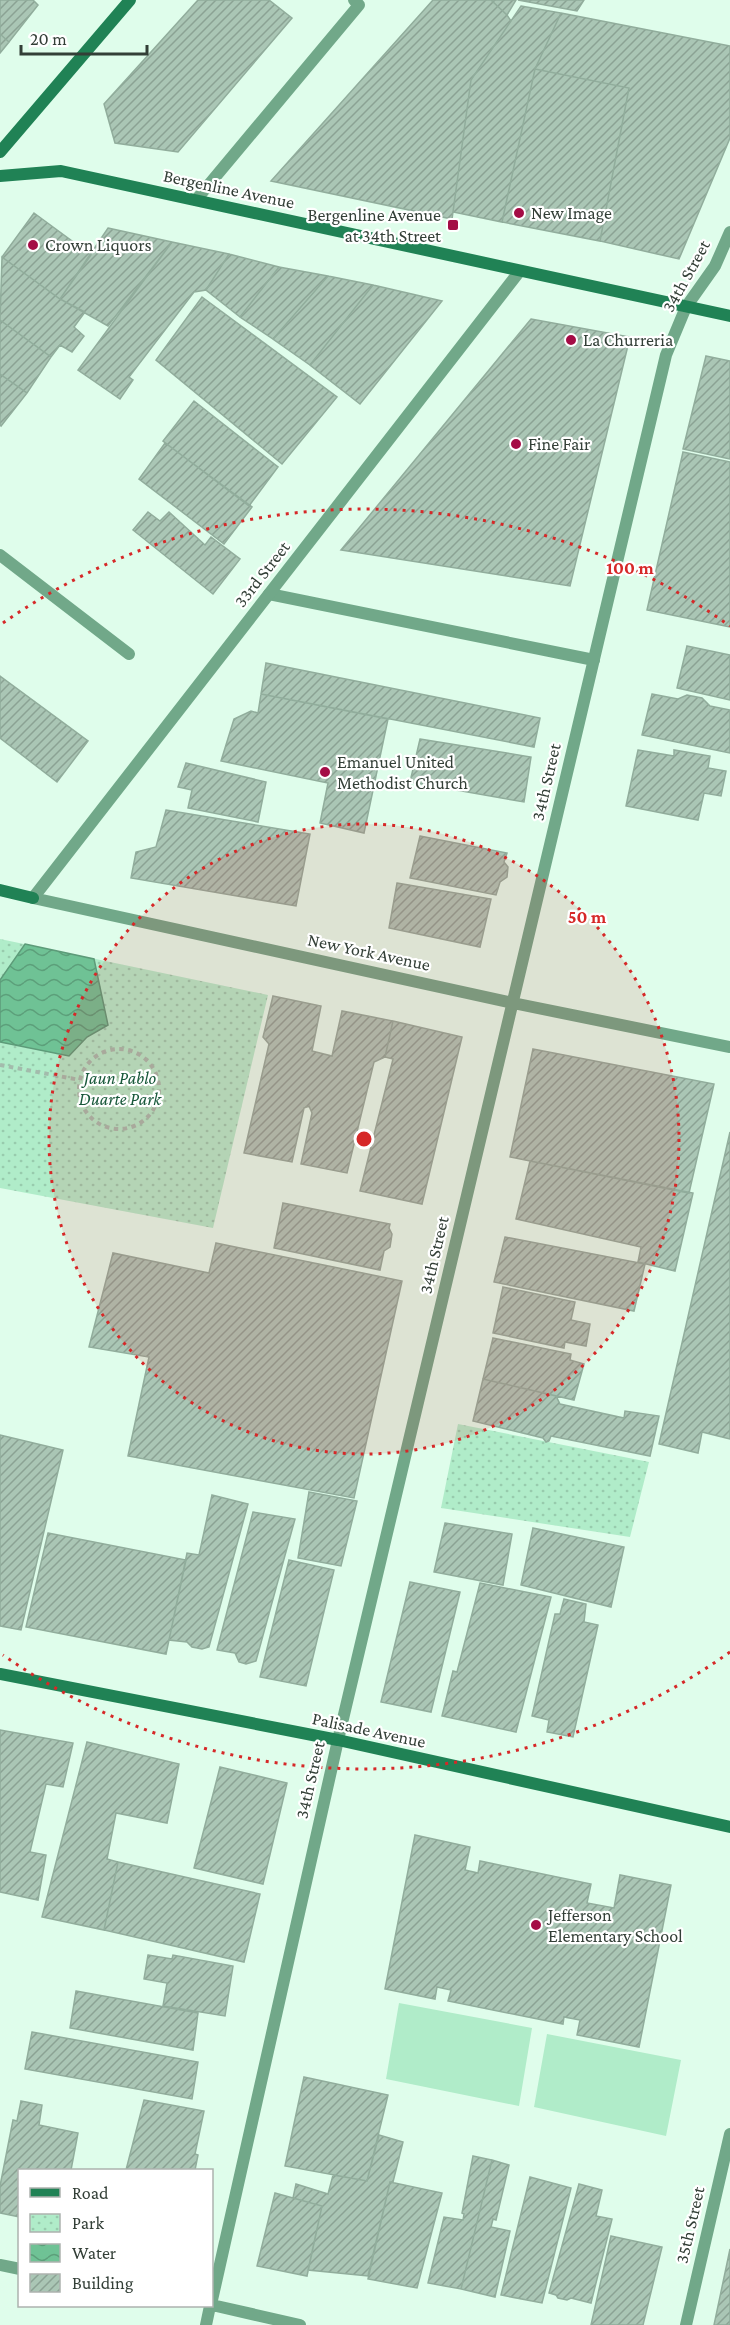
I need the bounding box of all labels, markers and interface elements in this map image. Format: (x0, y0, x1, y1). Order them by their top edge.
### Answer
scale bar (21, 18, 147, 56)
text: 20 m (30, 29, 67, 49)
street label: Bergenline Avenue (162, 165, 296, 213)
place label: New Image (531, 203, 612, 223)
place label: Bergenline Avenue at 34th Street (308, 205, 442, 246)
marker: New Image (512, 206, 526, 220)
marker: Bergenline Avenue at 34th Street (446, 218, 460, 232)
place label: Crown Liquors (45, 235, 152, 255)
street label: 34th Street (658, 236, 714, 315)
marker: Crown Liquors (26, 238, 40, 252)
place label: La Churreria (583, 330, 673, 350)
marker: La Churreria (564, 333, 578, 347)
place label: Fine Fair (528, 434, 591, 454)
marker: Fine Fair (509, 437, 523, 451)
street label: 33rd Street (230, 536, 295, 611)
text: 100 m (606, 558, 654, 578)
street label: 34th Street (527, 740, 565, 823)
place label: Emanuel United Methodist Church (337, 752, 468, 793)
marker: Emanuel United Methodist Church (318, 765, 332, 779)
text: 50 m (568, 907, 607, 927)
street label: New York Avenue (306, 929, 432, 975)
park label: Jaun Pablo Duarte Park (79, 1068, 162, 1109)
centre of rings (354, 1129, 374, 1149)
street label: 34th Street (415, 1213, 453, 1296)
street label: Palisade Avenue (310, 1708, 428, 1752)
street label: 34th Street (291, 1738, 329, 1821)
place label: Jefferson Elementary School (546, 1905, 683, 1946)
marker: Jefferson Elementary School (529, 1918, 543, 1932)
legend (18, 2169, 213, 2307)
text: Road (72, 2183, 109, 2203)
street label: 35th Street (671, 2184, 709, 2265)
text: Park (72, 2213, 104, 2233)
text: Water (72, 2243, 117, 2263)
text: Building (72, 2273, 134, 2293)

